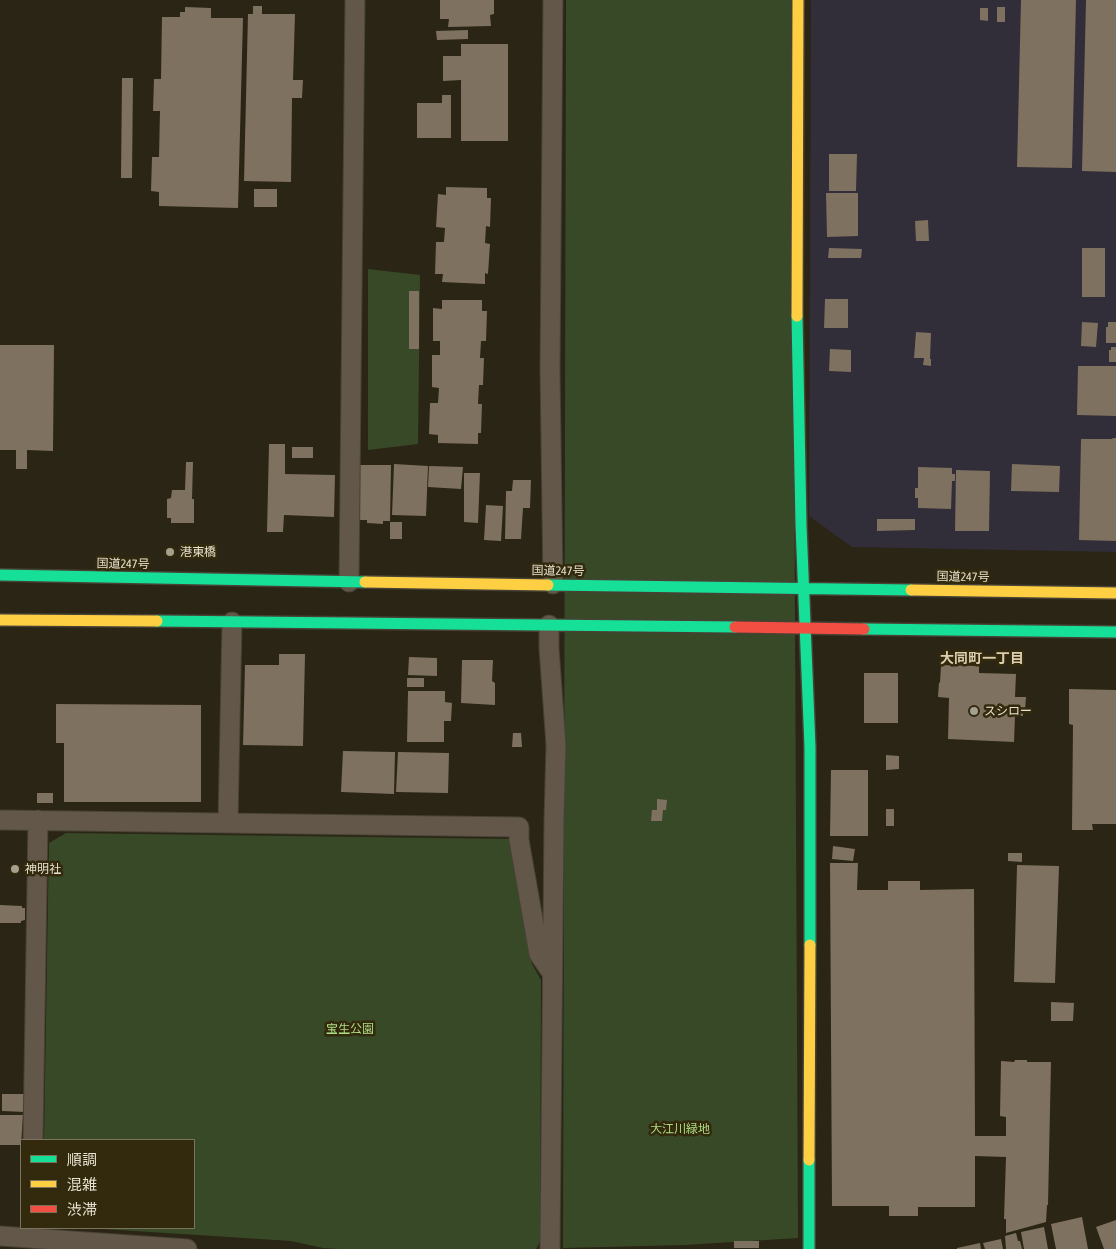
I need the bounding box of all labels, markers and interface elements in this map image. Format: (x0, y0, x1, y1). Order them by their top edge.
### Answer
place label: 港東橋 (180, 545, 216, 559)
marker: 港東橋 (164, 546, 176, 558)
street label: 国道247号 (96, 556, 150, 572)
street label: 国道247号 (531, 563, 585, 579)
street label: 国道247号 (936, 569, 990, 585)
district label: 大同町一丁目 (940, 651, 1024, 667)
place label: スシロー (984, 704, 1032, 718)
marker: スシロー (968, 705, 980, 717)
place label: 神明社 (25, 862, 61, 876)
marker: 神明社 (9, 863, 21, 875)
park label: 宝生公園 (326, 1022, 374, 1036)
park label: 大江川緑地 (650, 1122, 710, 1136)
legend (20, 1139, 195, 1229)
text: 順調 (67, 1151, 97, 1168)
text: 混雑 (67, 1176, 97, 1193)
text: 渋滞 (67, 1201, 97, 1218)

